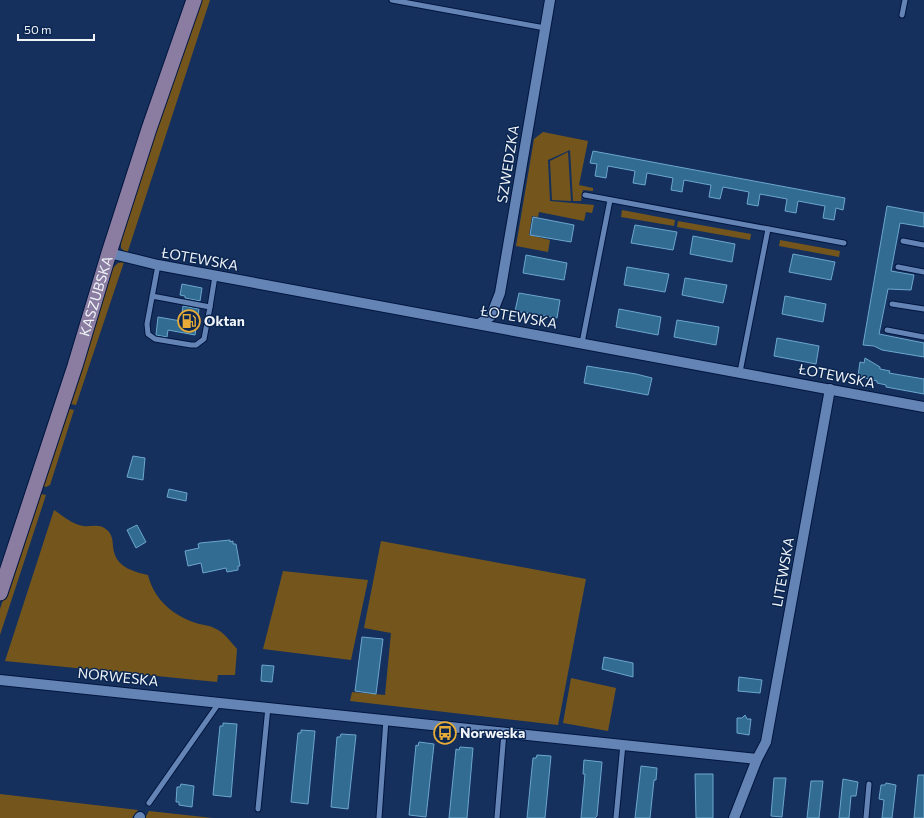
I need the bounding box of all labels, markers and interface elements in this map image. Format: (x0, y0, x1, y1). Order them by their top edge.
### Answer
scale bar (18, 16, 94, 42)
text: 50 m (24, 22, 52, 36)
street label: SZWEDZKA (493, 123, 522, 204)
street label: ŁOTEWSKA (160, 243, 240, 274)
street label: KASZUBSKA (75, 253, 116, 338)
street label: ŁOTEWSKA (479, 301, 559, 332)
fuel station icon: Oktan (176, 308, 202, 334)
place label: Oktan (204, 312, 245, 329)
street label: ŁOTEWSKA (796, 360, 877, 391)
street label: LITEWSKA (768, 535, 797, 608)
street label: NORWESKA (77, 664, 160, 689)
bus stop icon: Norweska (432, 720, 458, 746)
place label: Norweska (460, 724, 525, 741)

